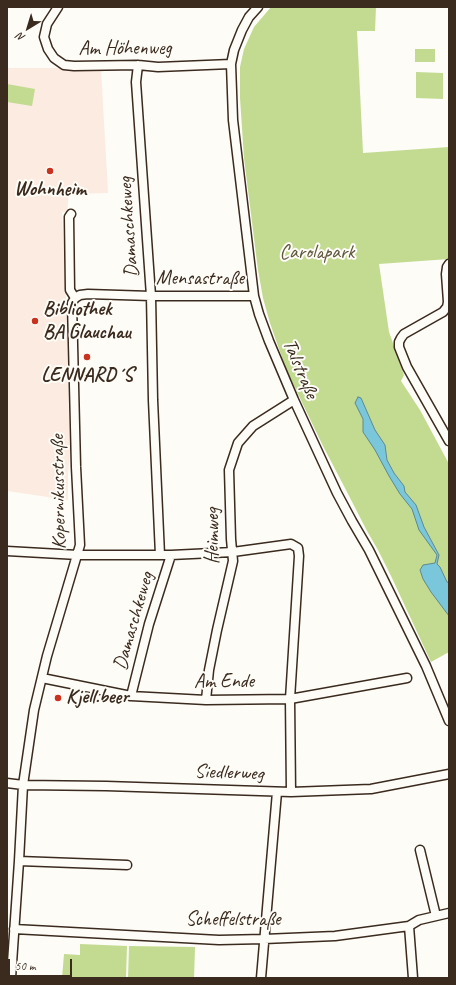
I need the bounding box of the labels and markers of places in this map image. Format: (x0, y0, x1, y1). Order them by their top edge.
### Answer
marker: Wohnheim (45, 166, 55, 176)
place label: Wohnheim (14, 178, 86, 202)
place label: Bibliothek BA Glauchau (43, 298, 131, 345)
marker: Bibliothek BA Glauchau (30, 316, 40, 326)
marker: LENNARD´S (82, 352, 92, 362)
place label: LENNARD´S (41, 364, 133, 388)
place label: Kjell.beer (66, 686, 128, 710)
marker: Kjell.beer (53, 693, 63, 703)

